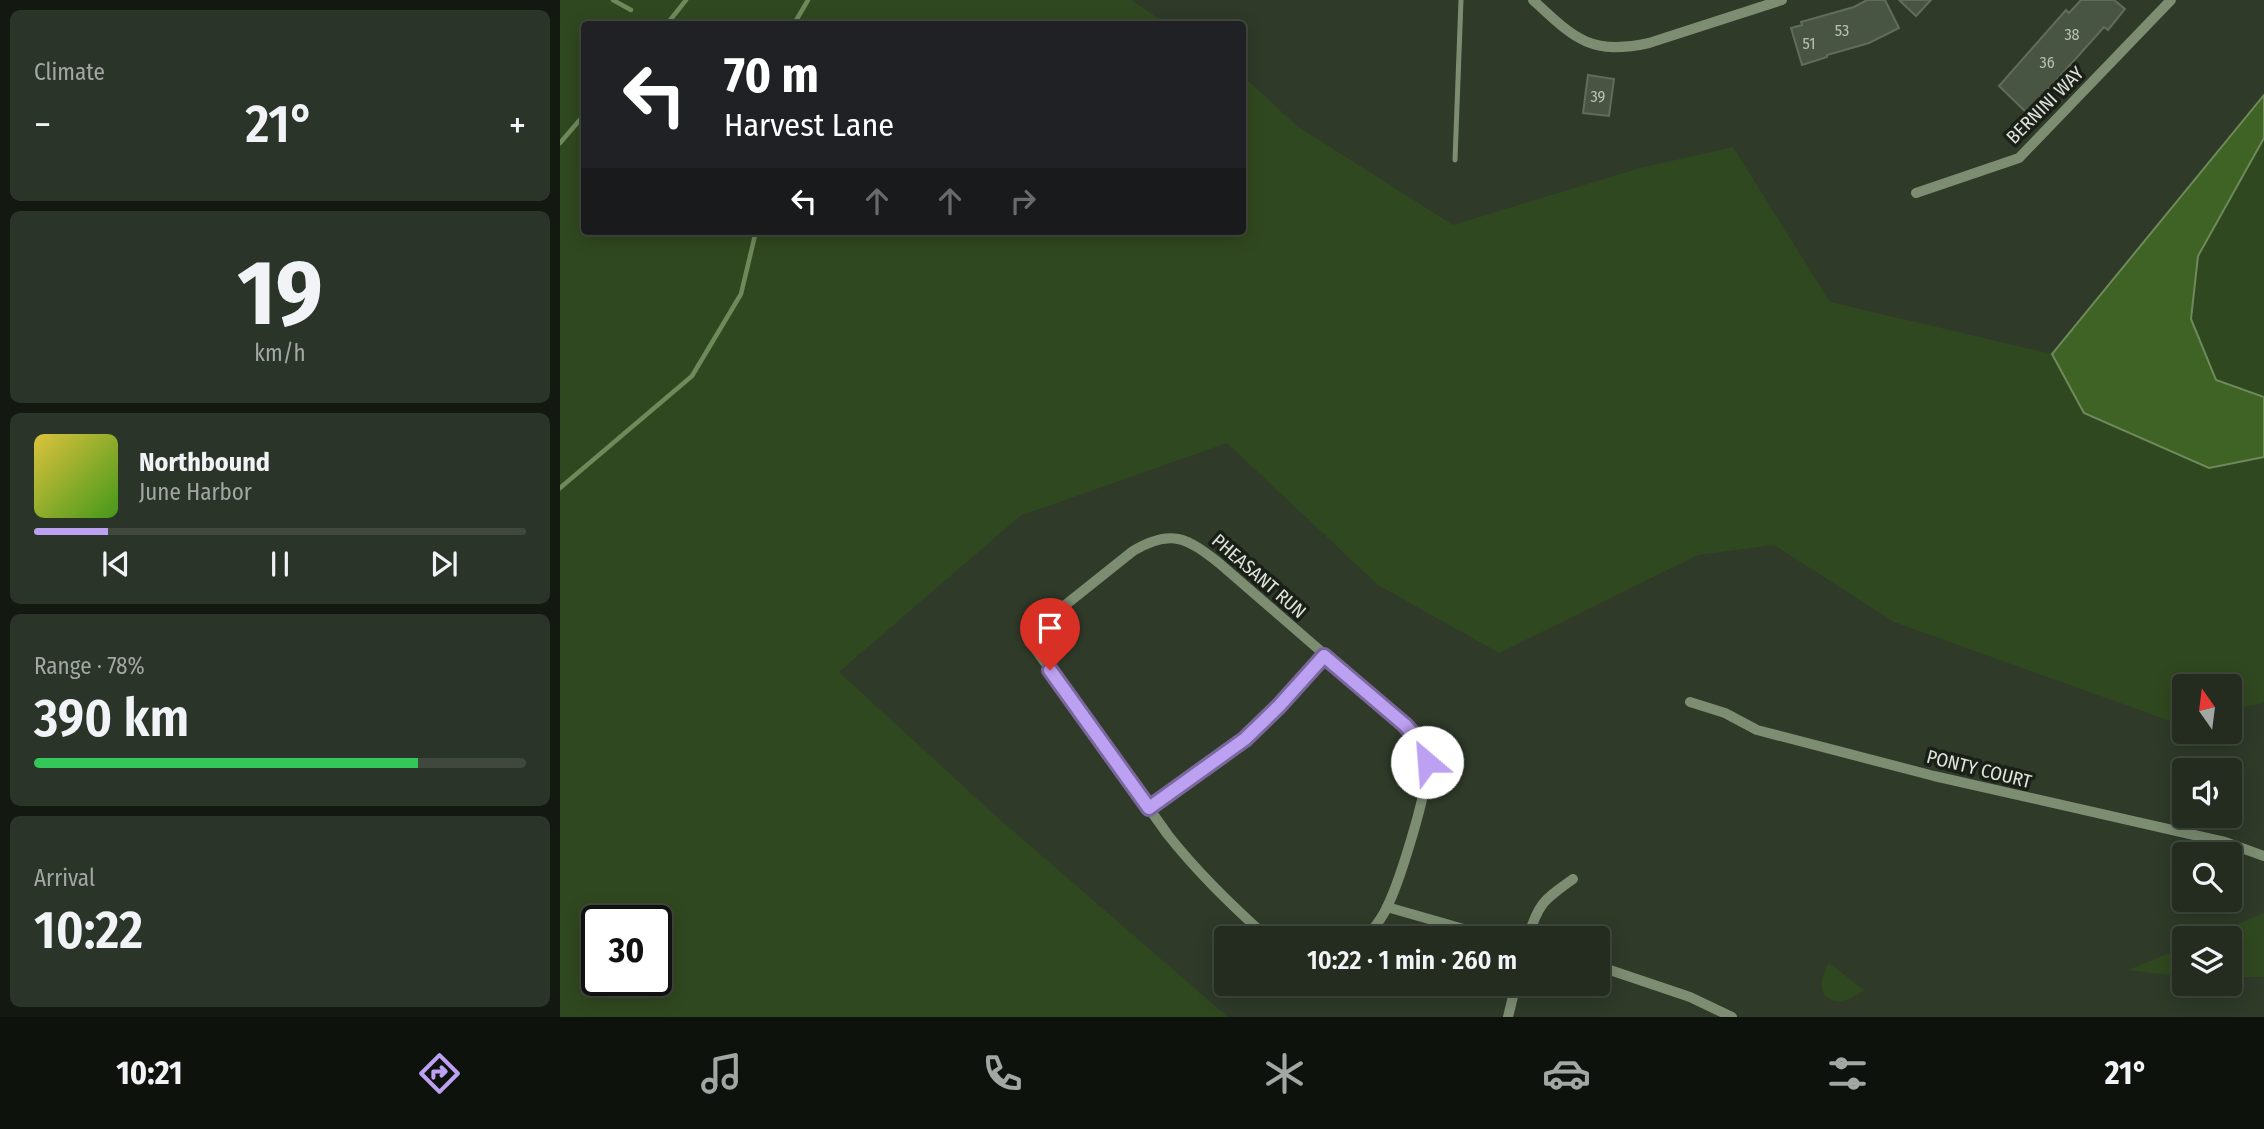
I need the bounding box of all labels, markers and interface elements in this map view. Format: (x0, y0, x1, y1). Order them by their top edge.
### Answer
house number: 53 (1835, 21, 1849, 40)
house number: 38 (2064, 25, 2080, 44)
house number: 51 (1803, 34, 1815, 53)
text: 70 m (724, 46, 819, 105)
icon: left (609, 49, 700, 140)
house number: 36 (2039, 53, 2055, 72)
text: Climate (34, 58, 105, 86)
street label: BERNINI WAY (2002, 61, 2089, 148)
house number: 39 (1591, 87, 1606, 106)
text: 21° (245, 93, 314, 156)
text: − (34, 102, 51, 148)
text: + (509, 102, 526, 148)
text: Harvest Lane (724, 106, 894, 144)
icon: left (785, 182, 823, 220)
icon: ahead (858, 182, 896, 220)
icon: ahead (931, 182, 969, 220)
icon: right (1004, 182, 1042, 220)
text: 19 (237, 239, 323, 348)
text: km/h (254, 339, 306, 367)
text: Northbound (139, 447, 270, 478)
text: June Harbor (139, 478, 252, 506)
street label: PHEASANT RUN (1207, 529, 1311, 623)
icon: previous (97, 545, 135, 583)
icon: pause (261, 545, 299, 583)
icon: next (425, 545, 463, 583)
pin (1020, 598, 1080, 670)
icon: arrive (1031, 609, 1069, 647)
text: Range · 78% (34, 652, 145, 680)
north arrow (2172, 674, 2242, 744)
map controls (2172, 674, 2242, 996)
text: 390 km (34, 687, 189, 750)
position arrow (1390, 725, 1464, 799)
street label: PONTY COURT (1924, 745, 2034, 793)
button: sound (2172, 758, 2242, 828)
button: search (2172, 842, 2242, 912)
text: Arrival (34, 864, 95, 892)
text: 10:22 (34, 899, 143, 962)
speed limit sign: 30 (581, 905, 672, 996)
button: layers (2172, 926, 2242, 996)
text: 10:22 · 1 min · 260 m (1307, 945, 1517, 976)
icon: directions (415, 1049, 464, 1098)
icon: music (697, 1049, 746, 1098)
icon: phone (978, 1049, 1027, 1098)
icon: climate (1260, 1049, 1309, 1098)
icon: car (1542, 1049, 1591, 1098)
icon: filters (1823, 1049, 1872, 1098)
text: 10:21 (116, 1054, 182, 1092)
text: 21° (2105, 1054, 2148, 1092)

